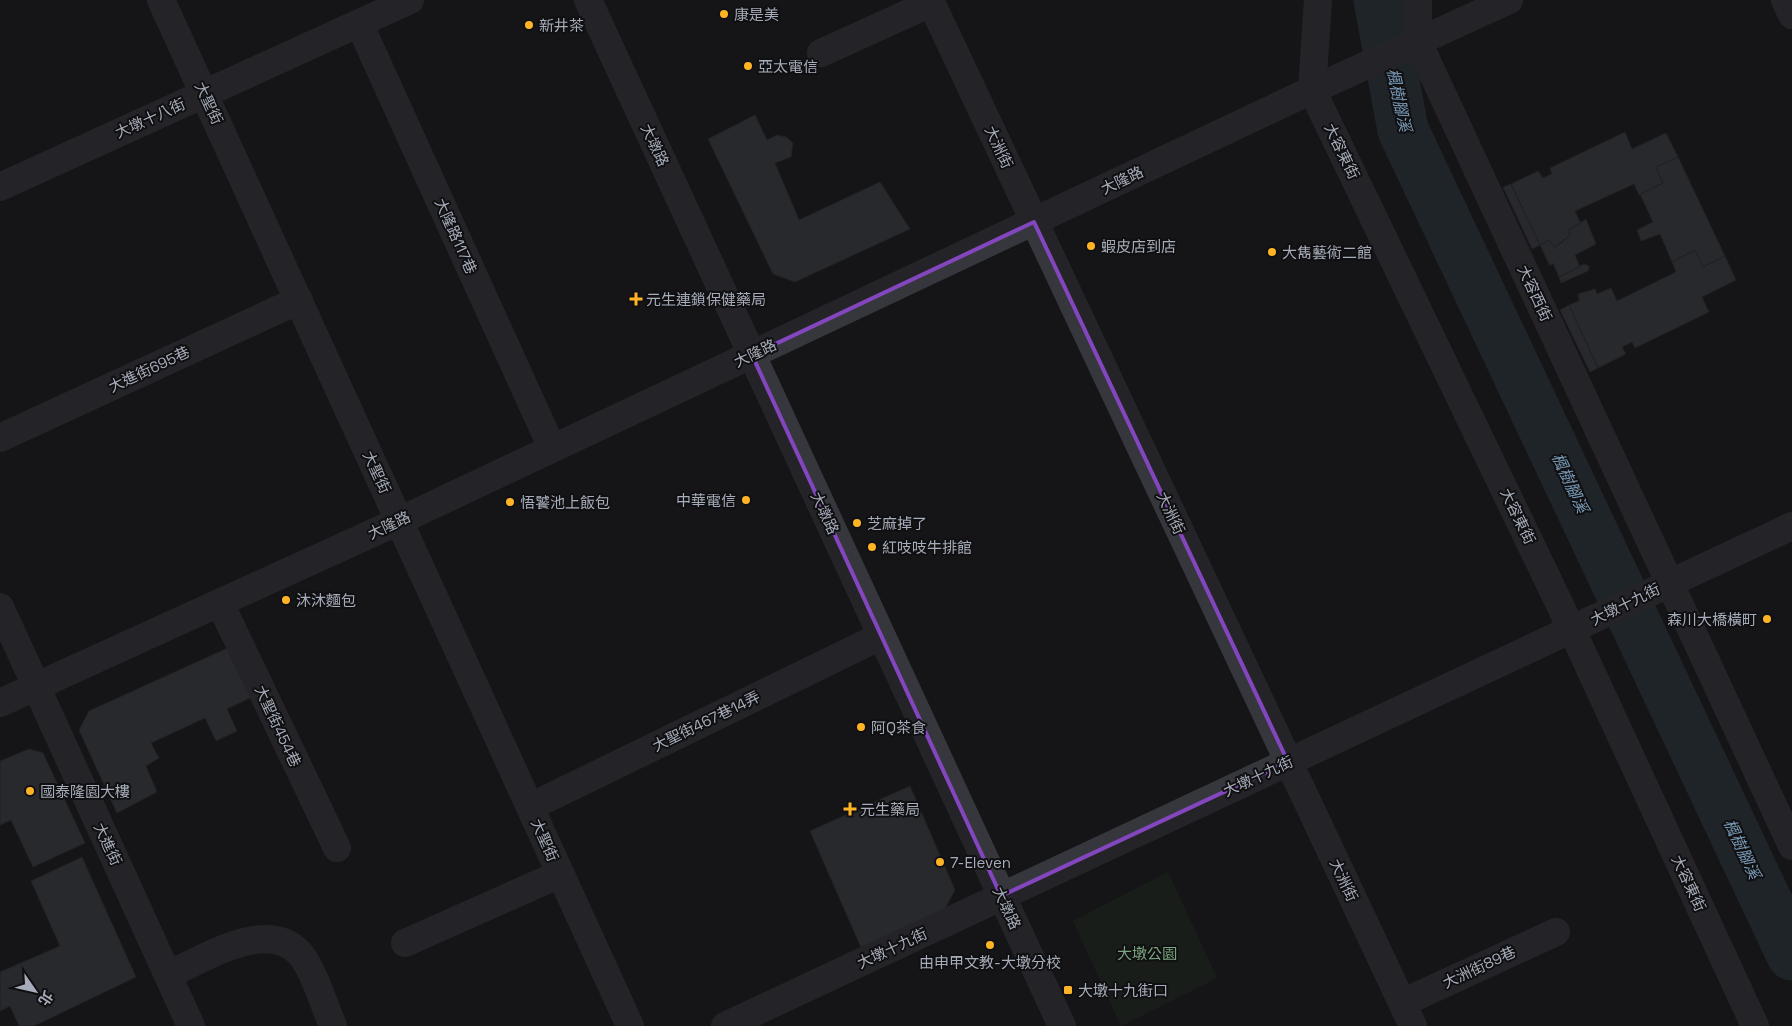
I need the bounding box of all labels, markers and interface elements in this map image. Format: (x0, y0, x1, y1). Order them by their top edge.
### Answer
place label: 康是美 (734, 5, 779, 24)
marker: 康是美 (718, 8, 730, 20)
place label: 新井茶 (539, 16, 584, 35)
marker: 新井茶 (523, 19, 535, 31)
place label: 亞太電信 (758, 57, 818, 76)
marker: 亞太電信 (742, 60, 754, 72)
water label: 楓樹腳溪 (1382, 67, 1416, 135)
street label: 大聖街 (191, 79, 227, 127)
street label: 大墩十八街 (112, 94, 188, 142)
street label: 大容東街 (1320, 120, 1364, 182)
street label: 大墩路 (637, 121, 673, 169)
street label: 大洲街 (981, 123, 1017, 171)
street label: 大隆路 (1098, 162, 1146, 198)
street label: 大隆路117巷 (431, 195, 481, 277)
place label: 蝦皮店到店 (1101, 237, 1176, 256)
marker: 蝦皮店到店 (1085, 240, 1097, 252)
place label: 大雋藝術二館 (1282, 243, 1372, 262)
marker: 大雋藝術二館 (1266, 246, 1278, 258)
street label: 大容西街 (1514, 262, 1556, 324)
place label: 元生連鎖保健藥局 (646, 290, 766, 309)
marker: 元生連鎖保健藥局 (630, 293, 642, 305)
street label: 大隆路 (731, 335, 779, 371)
street label: 大進街695巷 (105, 342, 193, 396)
street label: 大聖街 (359, 448, 395, 496)
water label: 楓樹腳溪 (1547, 450, 1594, 518)
street label: 大容東街 (1496, 485, 1540, 547)
street label: 大墩路 (807, 489, 843, 537)
street label: 大洲街 (1153, 489, 1189, 537)
place label: 中華電信 (676, 491, 736, 510)
place label: 悟饕池上飯包 (520, 493, 610, 512)
marker: 中華電信 (740, 494, 752, 506)
marker: 悟饕池上飯包 (504, 496, 516, 508)
street label: 大隆路 (365, 507, 413, 543)
place label: 芝麻掉了 (867, 514, 927, 533)
marker: 芝麻掉了 (851, 517, 863, 529)
place label: 紅吱吱牛排館 (882, 538, 972, 557)
marker: 紅吱吱牛排館 (866, 541, 878, 553)
street label: 大墩十九街 (1587, 579, 1663, 629)
place label: 沐沐麵包 (296, 591, 356, 610)
marker: 沐沐麵包 (280, 594, 292, 606)
place label: 森川大橋橫町 (1667, 610, 1757, 629)
marker: 森川大橋橫町 (1761, 613, 1773, 625)
street label: 大聖街454巷 (251, 682, 305, 770)
street label: 大聖街467巷14弄 (649, 687, 763, 755)
place label: 阿Q茶食 (871, 718, 926, 737)
marker: 阿Q茶食 (855, 721, 867, 733)
street label: 大墩十九街 (1220, 752, 1296, 800)
place label: 國泰隆園大樓 (40, 782, 130, 801)
marker: 國泰隆園大樓 (24, 785, 36, 797)
place label: 元生藥局 (860, 800, 920, 819)
marker: 元生藥局 (844, 803, 856, 815)
street label: 大聖街 (527, 816, 563, 864)
water label: 楓樹腳溪 (1719, 816, 1766, 884)
street label: 大進街 (90, 820, 126, 868)
street label: 大容東街 (1668, 852, 1710, 914)
place label: 7-Eleven (950, 853, 1011, 872)
marker: 7-Eleven (934, 856, 946, 868)
street label: 大洲街 (1326, 856, 1362, 904)
street label: 大墩路 (989, 884, 1025, 932)
street label: 大墩十九街 (854, 924, 930, 972)
marker: 由申甲文教-大墩分校 (984, 939, 996, 951)
street label: 大洲街89巷 (1439, 942, 1519, 992)
park label: 大墩公園 (1117, 944, 1177, 963)
place label: 由申甲文教-大墩分校 (919, 953, 1061, 972)
north arrow (10, 966, 60, 1016)
place label: 大墩十九街口 (1078, 981, 1168, 1000)
marker: 大墩十九街口 (1062, 984, 1074, 996)
text: 北 (34, 987, 57, 1009)

